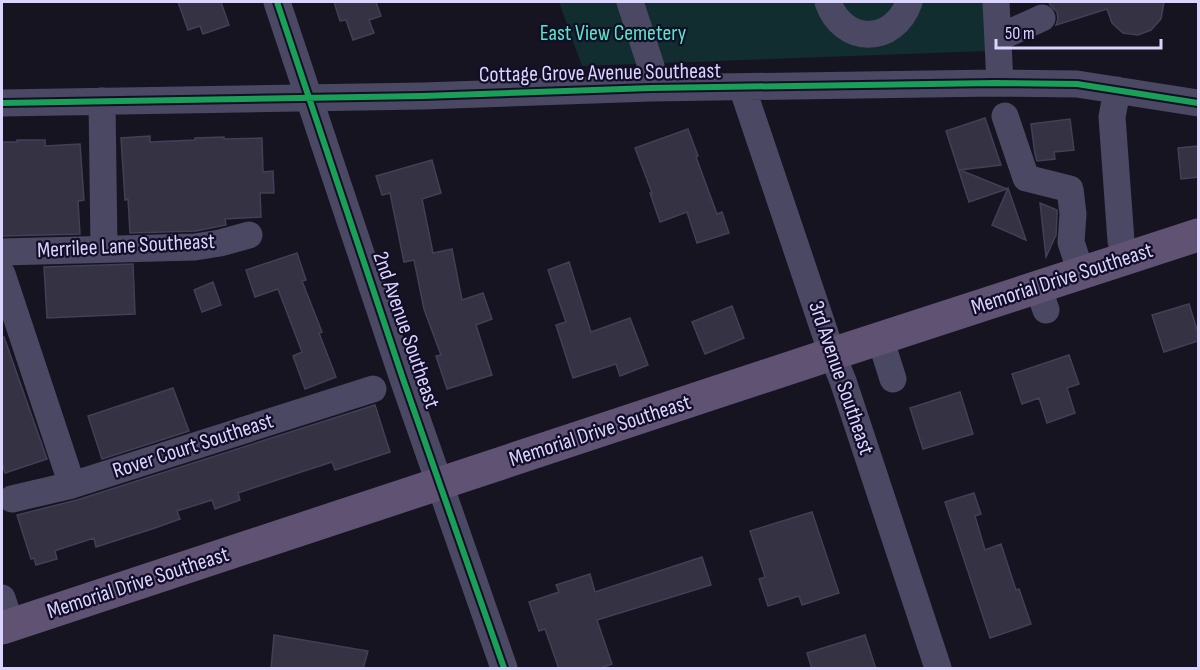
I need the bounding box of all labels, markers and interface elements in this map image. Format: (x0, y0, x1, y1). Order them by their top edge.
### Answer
scale bar (996, 12, 1161, 50)
park label: East View Cemetery (540, 20, 687, 47)
text: 50 m (1005, 23, 1035, 44)
street label: Cottage Grove Avenue Southeast (479, 57, 722, 89)
street label: Merrilee Lane Southeast (36, 228, 216, 264)
street label: Memorial Drive Southeast (968, 237, 1156, 321)
street label: 2nd Avenue Southeast (367, 248, 446, 412)
street label: 3rd Avenue Southeast (802, 298, 880, 459)
street label: Memorial Drive Southeast (506, 389, 694, 473)
street label: Rover Court Southeast (109, 407, 277, 485)
street label: Memorial Drive Southeast (44, 541, 232, 625)

